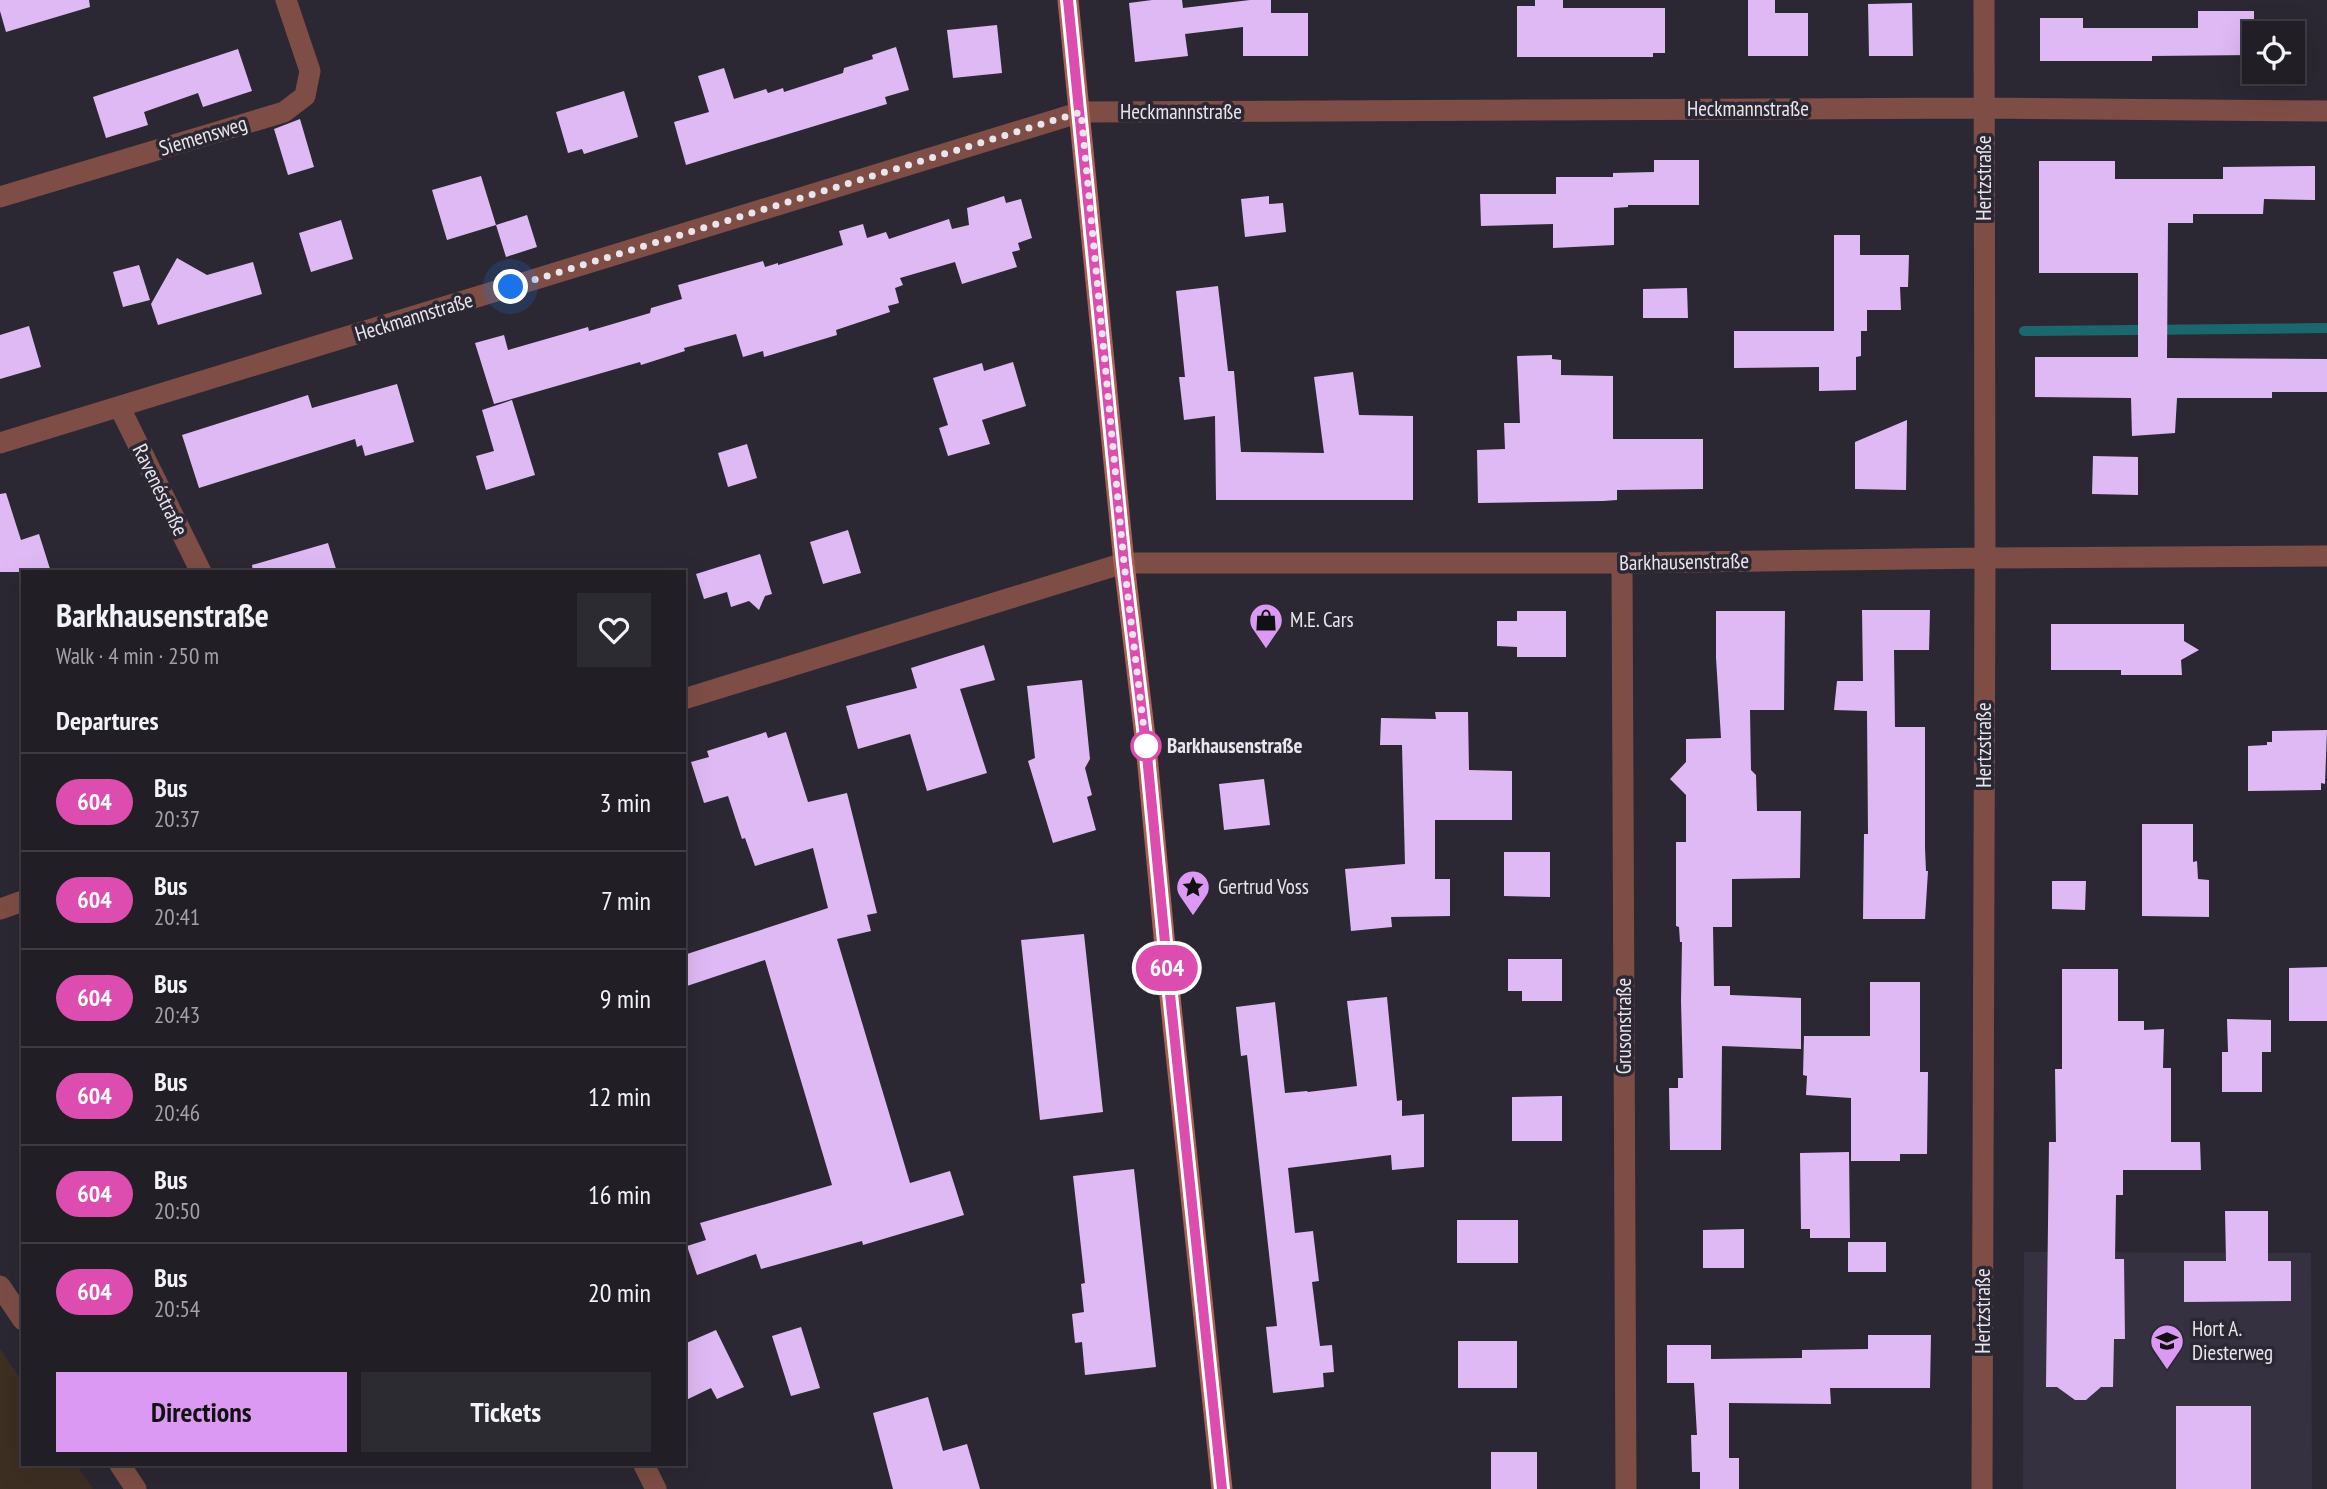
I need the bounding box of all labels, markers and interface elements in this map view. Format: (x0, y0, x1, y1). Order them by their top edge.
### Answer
map controls (2242, 21, 2305, 84)
button: locate (2242, 21, 2305, 84)
street label: Heckmannstraße (1687, 95, 1809, 122)
street label: Heckmannstraße (1120, 98, 1242, 125)
street label: Siemensweg (156, 109, 250, 162)
street label: Hertzstraße (1970, 135, 1997, 221)
your location (493, 269, 528, 304)
street label: Heckmannstraße (352, 286, 476, 347)
street label: Ravenéstraße (127, 439, 194, 540)
street label: Barkhausenstraße (1619, 547, 1749, 576)
text: Barkhausenstraße (56, 593, 269, 636)
button: heart (577, 593, 651, 667)
shop icon: M.E. Cars (1247, 601, 1285, 650)
place label: M.E. Cars (1290, 606, 1354, 633)
text: Walk · 4 min · 250 m (56, 641, 219, 670)
street label: Hertzstraße (1970, 702, 1997, 788)
text: Departures (56, 704, 159, 737)
marker: Barkhausenstraße (1131, 731, 1161, 761)
place label: Barkhausenstraße (1167, 732, 1303, 759)
text: Bus (154, 771, 187, 804)
text: 604 (77, 786, 112, 817)
text: 3 min (600, 786, 651, 819)
text: 20:37 (154, 804, 200, 833)
place icon: Gertrud Voss (1174, 868, 1212, 917)
text: Bus (154, 869, 187, 902)
place label: Gertrud Voss (1218, 873, 1309, 900)
text: 604 (77, 884, 112, 915)
text: 7 min (601, 884, 651, 917)
text: 20:41 (154, 902, 200, 931)
line badge: 604 (1127, 945, 1207, 991)
text: 604 (1150, 952, 1184, 983)
text: Bus (154, 967, 187, 1000)
street label: Grusonstraße (1610, 978, 1637, 1074)
text: 604 (77, 982, 112, 1013)
text: 9 min (600, 982, 651, 1015)
text: 20:43 (154, 1000, 200, 1029)
text: Bus (154, 1065, 187, 1098)
text: 604 (77, 1080, 112, 1111)
text: 12 min (588, 1080, 651, 1113)
text: 20:46 (154, 1098, 200, 1127)
text: Bus (154, 1163, 187, 1196)
text: 604 (77, 1178, 112, 1209)
text: 16 min (588, 1178, 651, 1211)
text: 20:50 (154, 1196, 200, 1225)
text: Bus (154, 1261, 187, 1294)
street label: Hertzstraße (1969, 1268, 1996, 1354)
text: 604 (77, 1276, 112, 1307)
text: 20 min (588, 1276, 651, 1309)
text: 20:54 (154, 1294, 200, 1323)
place label: Hort A. Diesterweg (2192, 1315, 2273, 1366)
school or university icon: Hort A. Diesterweg (2148, 1322, 2186, 1371)
button: Directions (56, 1372, 347, 1452)
button: Tickets (361, 1372, 651, 1452)

